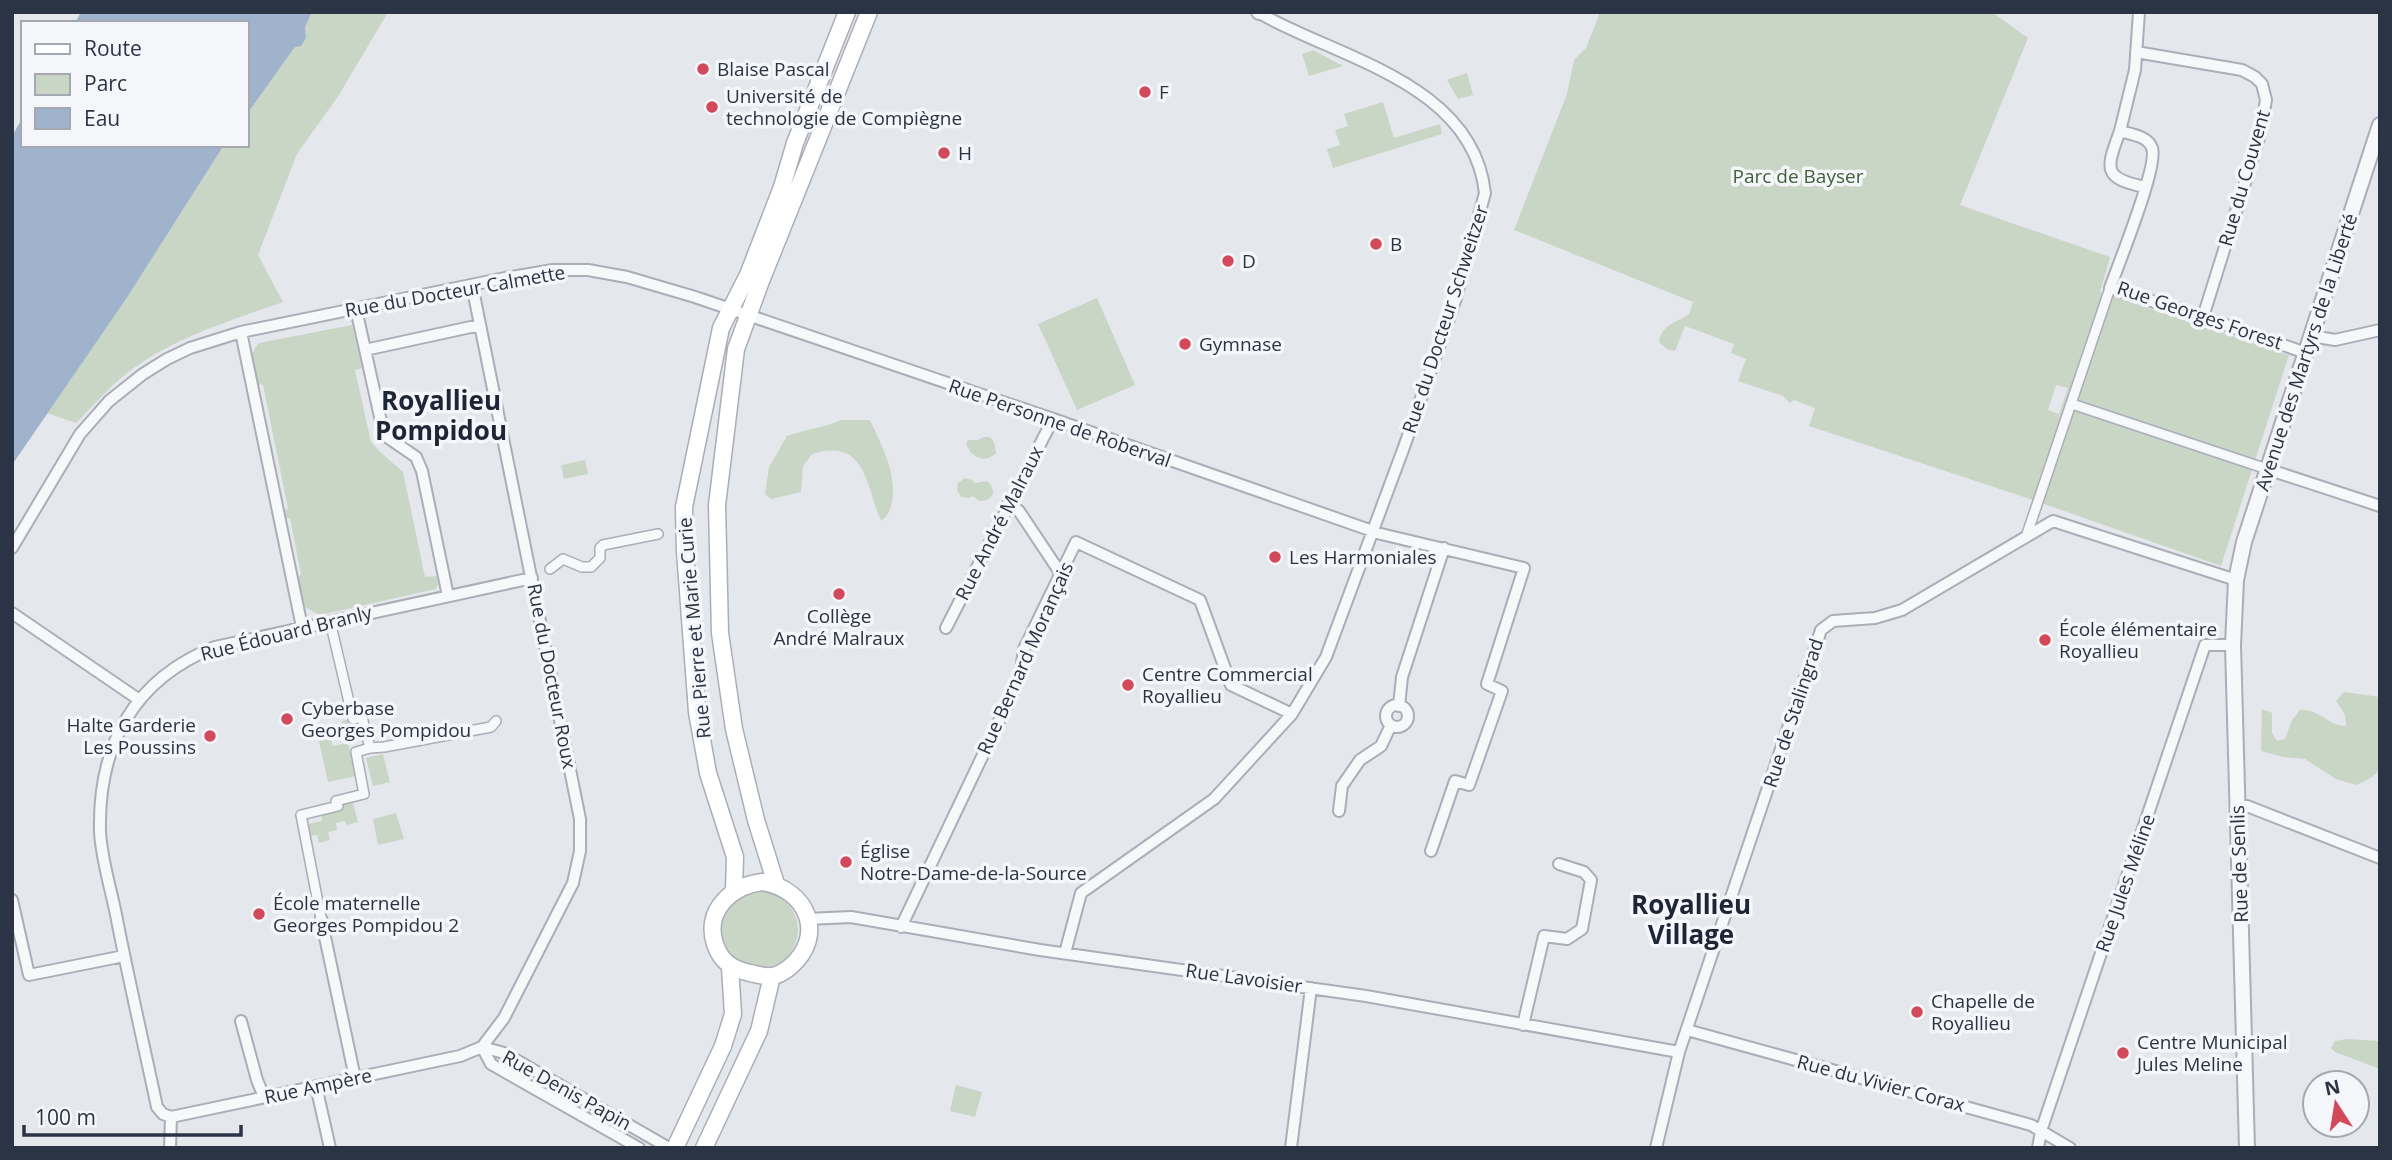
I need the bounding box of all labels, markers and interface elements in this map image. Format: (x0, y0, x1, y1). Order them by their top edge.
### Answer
legend (21, 21, 248, 147)
text: Route (84, 34, 142, 62)
place label: Blaise Pascal (717, 56, 830, 82)
marker: Blaise Pascal (695, 61, 711, 77)
text: Parc (84, 69, 127, 97)
place label: F (1159, 79, 1169, 105)
place label: Université de technologie de Compiègne (726, 83, 962, 131)
marker: F (1137, 84, 1153, 100)
marker: Université de technologie de Compiègne (704, 99, 720, 115)
text: Eau (84, 104, 120, 132)
street label: Rue du Couvent (2212, 107, 2276, 249)
place label: H (958, 140, 972, 166)
marker: H (936, 145, 952, 161)
park label: Parc de Bayser (1733, 163, 1864, 189)
street label: Rue du Docteur Schweitzer (1396, 201, 1494, 437)
street label: Avenue des Martyrs de la Liberté (2249, 210, 2363, 494)
place label: B (1390, 231, 1402, 257)
marker: B (1368, 236, 1384, 252)
place label: D (1242, 248, 1256, 274)
marker: D (1220, 253, 1236, 269)
street label: Rue du Docteur Calmette (343, 259, 567, 323)
street label: Rue Georges Forest (2114, 275, 2286, 356)
place label: Gymnase (1199, 331, 1282, 357)
marker: Gymnase (1177, 336, 1193, 352)
street label: Rue Personne de Roberval (945, 373, 1175, 473)
district label: Royallieu Pompidou (375, 382, 507, 448)
street label: Rue André Malraux (949, 441, 1049, 605)
street label: Rue Pierre et Marie Curie (671, 516, 717, 740)
place label: Les Harmoniales (1289, 544, 1436, 570)
marker: Les Harmoniales (1267, 549, 1283, 565)
street label: Rue Bernard Morançais (971, 558, 1079, 758)
street label: Rue du Docteur Roux (521, 581, 583, 771)
marker: Collège André Malraux (831, 586, 847, 602)
street label: Rue Édouard Branly (198, 599, 375, 667)
place label: Collège André Malraux (773, 603, 905, 651)
place label: École élémentaire Royallieu (2059, 616, 2217, 664)
marker: École élémentaire Royallieu (2037, 632, 2053, 648)
street label: Rue de Stalingrad (1757, 635, 1829, 791)
place label: Centre Commercial Royallieu (1142, 661, 1313, 709)
marker: Centre Commercial Royallieu (1120, 677, 1136, 693)
place label: Cyberbase Georges Pompidou (301, 695, 471, 743)
marker: Cyberbase Georges Pompidou (279, 711, 295, 727)
place label: Halte Garderie Les Poussins (67, 712, 196, 760)
marker: Halte Garderie Les Poussins (202, 728, 218, 744)
street label: Rue de Senlis (2224, 805, 2254, 923)
street label: Rue Jules Méline (2089, 810, 2161, 956)
place label: Église Notre-Dame-de-la-Source (860, 838, 1087, 886)
marker: Église Notre-Dame-de-la-Source (838, 854, 854, 870)
district label: Royallieu Village (1631, 886, 1751, 952)
place label: École maternelle Georges Pompidou 2 (273, 890, 459, 938)
marker: École maternelle Georges Pompidou 2 (251, 906, 267, 922)
street label: Rue Lavoisier (1184, 957, 1304, 999)
place label: Chapelle de Royallieu (1931, 988, 2035, 1036)
marker: Chapelle de Royallieu (1909, 1004, 1925, 1020)
place label: Centre Municipal Jules Meline (2135, 1029, 2288, 1077)
street label: Rue Denis Papin (498, 1044, 636, 1136)
marker: Centre Municipal Jules Meline (2115, 1045, 2131, 1061)
street label: Rue du Vivier Corax (1794, 1048, 1968, 1118)
street label: Rue Ampère (262, 1062, 374, 1110)
north arrow (2301, 1069, 2371, 1139)
text: N (2322, 1073, 2343, 1102)
scale bar (24, 1094, 242, 1138)
text: 100 m (35, 1103, 96, 1131)

